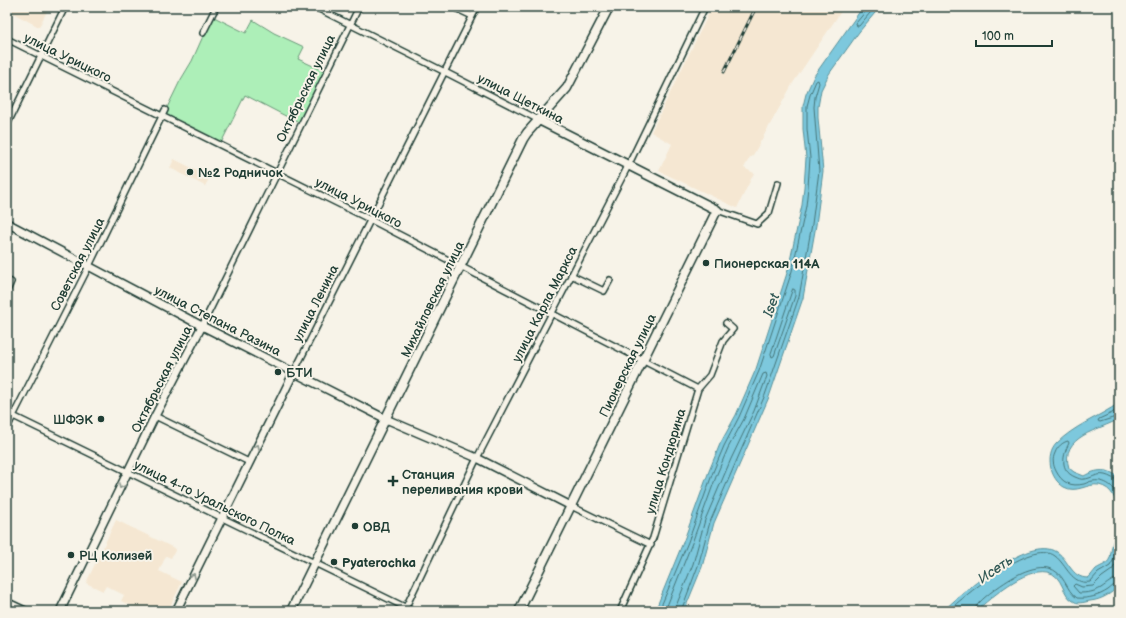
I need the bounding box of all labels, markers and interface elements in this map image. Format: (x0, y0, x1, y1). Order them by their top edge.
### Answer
scale bar (976, 22, 1052, 48)
text: 100 m (982, 29, 1014, 44)
street label: улица Урицкого (21, 30, 114, 86)
street label: Октябрьская улица (273, 32, 339, 145)
street label: улица Щеткина (475, 70, 567, 128)
place label: №2 Родничок (198, 165, 284, 181)
marker: №2 Родничок (185, 167, 195, 177)
street label: улица Урицкого (312, 174, 405, 232)
street label: Советская улица (47, 215, 109, 314)
street label: Михайловская улица (398, 238, 468, 360)
street label: улица Карла Маркса (509, 244, 581, 365)
place label: Пионерская 114А (714, 256, 820, 272)
marker: Пионерская 114А (701, 258, 711, 268)
street label: улица Ленина (290, 262, 342, 345)
street label: улица Степана Разина (152, 282, 284, 360)
water label: Iset (759, 291, 784, 320)
street label: Пионерская улица (596, 311, 660, 420)
street label: Октябрьская улица (128, 323, 196, 436)
place label: БТИ (286, 365, 313, 381)
marker: БТИ (273, 367, 283, 377)
street label: улица Кондюрина (642, 406, 690, 516)
place label: ШФЭК (53, 412, 93, 428)
marker: ШФЭК (96, 414, 106, 424)
one-way arrow (252, 444, 259, 451)
street label: улица 4-го Уральского Полка (131, 457, 298, 549)
place label: Станция переливания крови (402, 467, 523, 498)
marker: Станция переливания крови (387, 475, 399, 487)
one-way arrow (118, 481, 126, 489)
place label: ОВД (363, 519, 390, 535)
marker: ОВД (350, 521, 360, 531)
place label: РЦ Колизей (79, 548, 152, 564)
marker: РЦ Колизей (66, 550, 76, 560)
water label: Исеть (975, 552, 1016, 587)
place label: Pyaterochka (342, 555, 416, 571)
marker: Pyaterochka (329, 557, 339, 567)
one-way arrow (188, 573, 196, 580)

